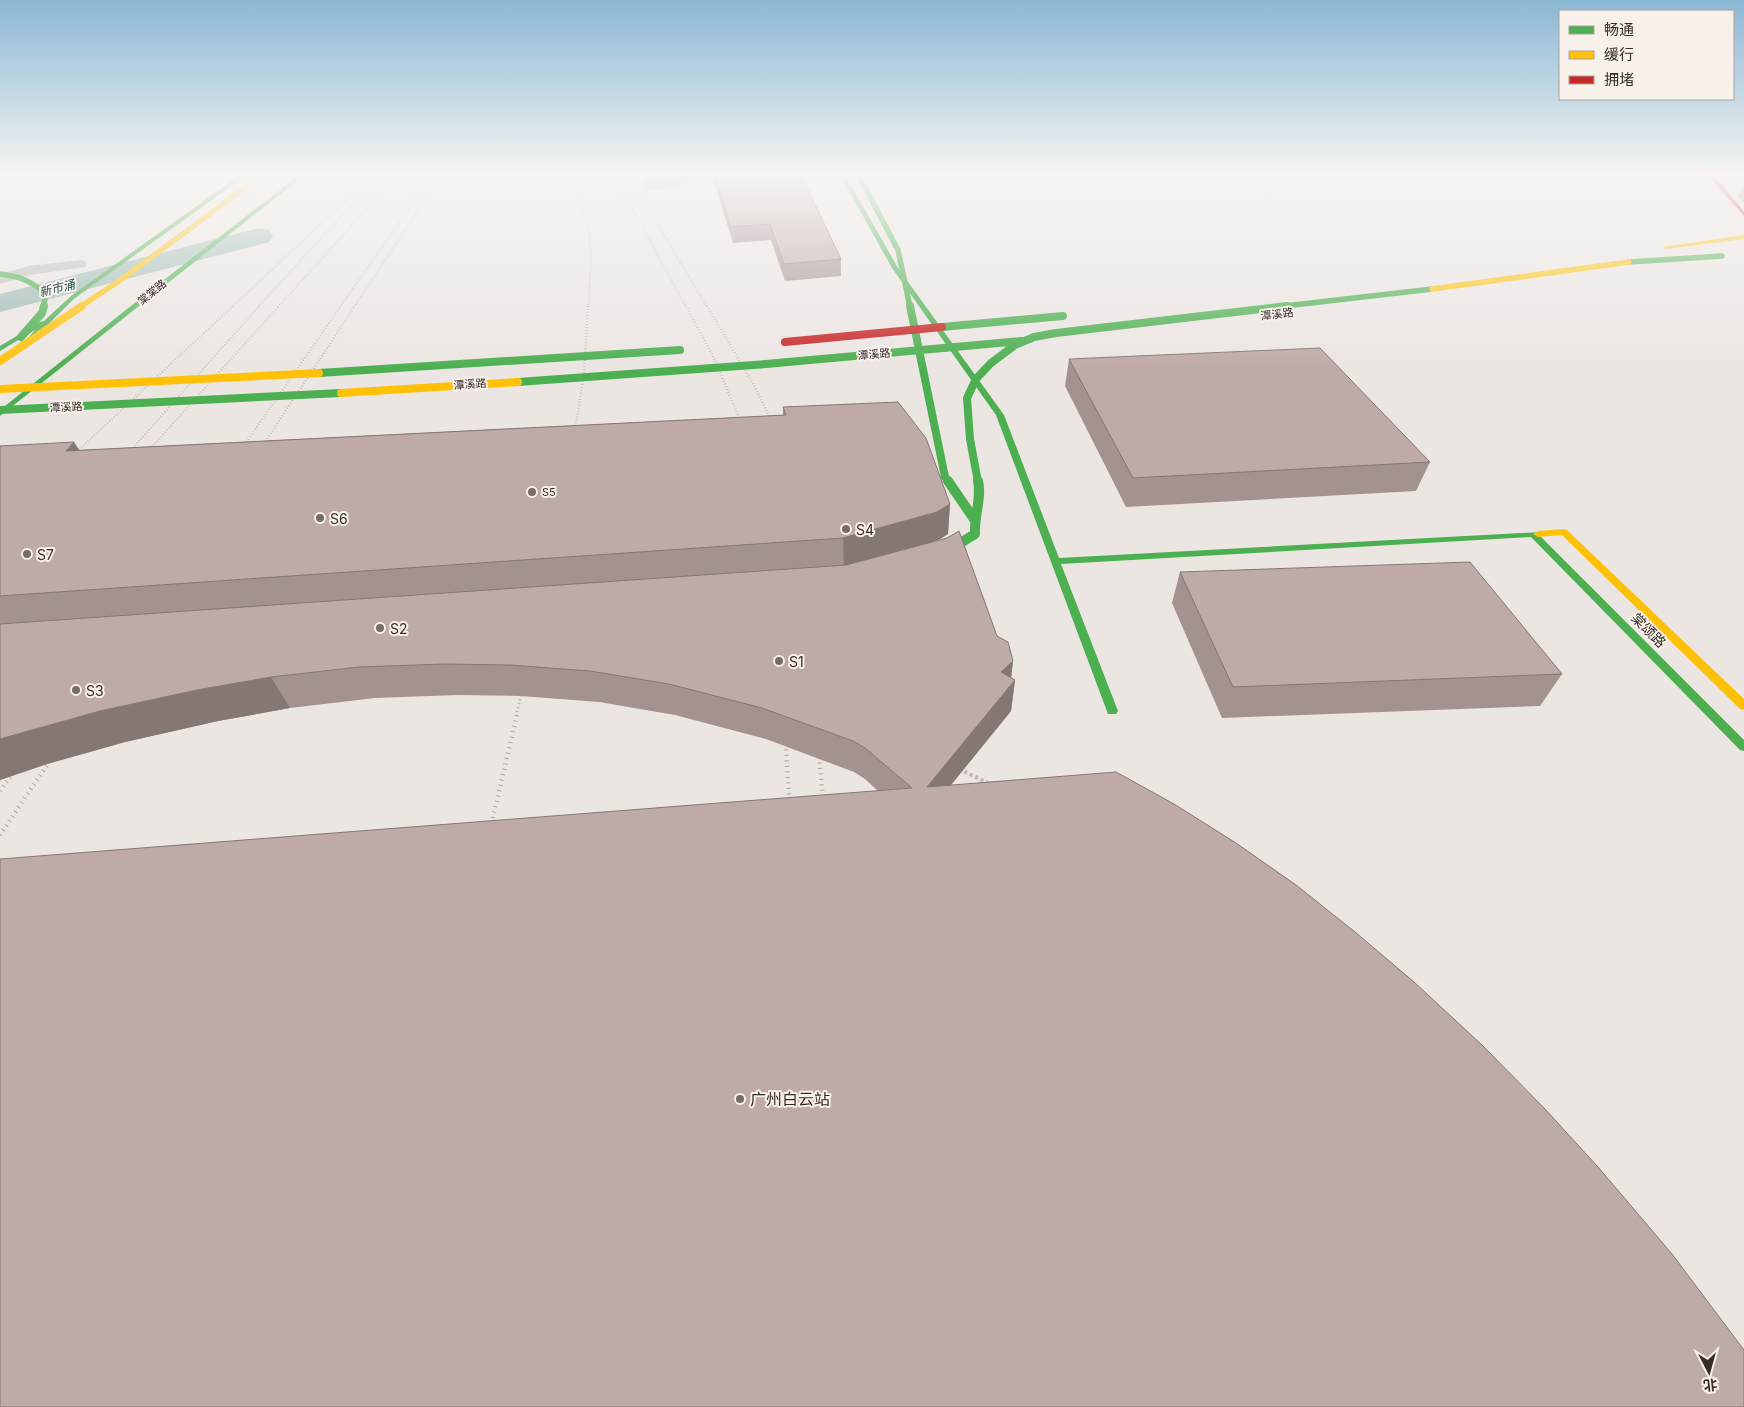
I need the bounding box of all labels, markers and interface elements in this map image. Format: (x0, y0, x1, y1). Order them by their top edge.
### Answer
legend (1559, 10, 1734, 100)
text: 畅通 (1604, 20, 1634, 39)
text: 缓行 (1604, 45, 1634, 64)
text: 拥堵 (1604, 70, 1634, 89)
water label: 新市涌 (38, 276, 78, 300)
street label: 棠棠路 (135, 276, 169, 308)
street label: 潭溪路 (1260, 305, 1294, 323)
street label: 潭溪路 (857, 346, 891, 362)
street label: 潭溪路 (453, 376, 487, 392)
street label: 潭溪路 (49, 399, 83, 415)
place label: S5 (542, 485, 556, 499)
marker: S5 (526, 486, 538, 498)
place label: S6 (330, 510, 348, 527)
marker: S6 (314, 512, 326, 524)
place label: S4 (856, 521, 874, 538)
marker: S4 (840, 523, 852, 535)
place label: S7 (37, 546, 54, 563)
marker: S7 (21, 548, 33, 560)
street label: 棠颂路 (1628, 609, 1670, 651)
place label: S2 (390, 620, 408, 637)
marker: S2 (374, 622, 386, 634)
place label: S1 (789, 653, 804, 670)
marker: S1 (773, 655, 785, 667)
place label: S3 (86, 682, 104, 699)
marker: S3 (70, 684, 82, 696)
place label: 广州白云站 (750, 1089, 830, 1109)
marker: 广州白云站 (734, 1093, 746, 1105)
north arrow (1684, 1347, 1734, 1397)
text: 北 (1703, 1376, 1718, 1395)

